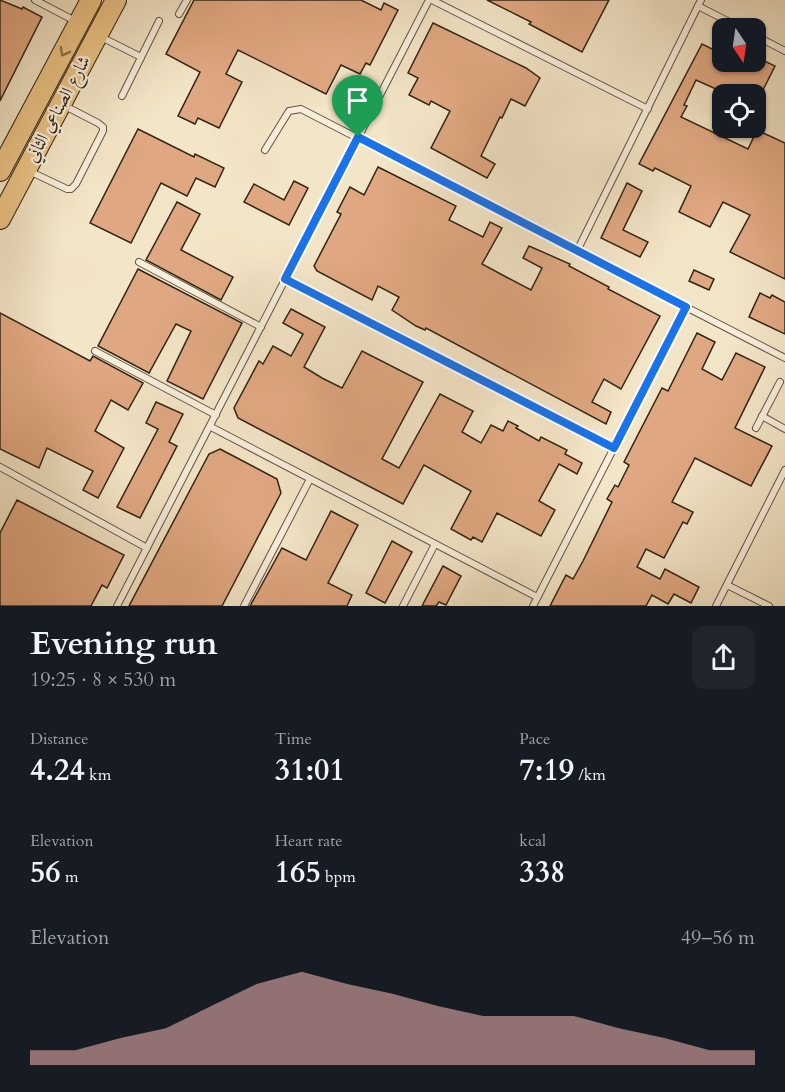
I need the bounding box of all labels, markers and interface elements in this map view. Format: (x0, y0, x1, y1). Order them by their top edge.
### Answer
north arrow (712, 18, 766, 72)
map controls (712, 18, 766, 138)
one-way arrow (60, 46, 71, 56)
street label: شارع الصناعي الثاني (19, 51, 98, 168)
pin (332, 75, 383, 137)
icon: arrive (341, 84, 374, 117)
button: locate (712, 84, 766, 138)
text: Evening run (30, 621, 218, 666)
button: share (692, 626, 755, 689)
text: 19:25 · 8 × 530 m (30, 666, 176, 693)
text: Distance (30, 728, 88, 750)
text: Time (275, 728, 312, 750)
text: Pace (519, 728, 550, 750)
text: 4.24 (30, 750, 85, 791)
text: 31:01 (275, 750, 345, 791)
text: 7:19 (519, 750, 574, 791)
text: km (85, 764, 111, 786)
text: /km (574, 764, 606, 786)
text: Elevation (30, 830, 94, 852)
text: Heart rate (275, 830, 342, 852)
text: kcal (519, 830, 546, 852)
text: 56 (30, 852, 61, 893)
text: 165 (275, 852, 321, 893)
text: 338 (519, 852, 565, 893)
text: m (61, 866, 79, 888)
text: bpm (321, 866, 356, 888)
text: Elevation (30, 924, 109, 951)
text: 49–56 m (681, 924, 755, 951)

